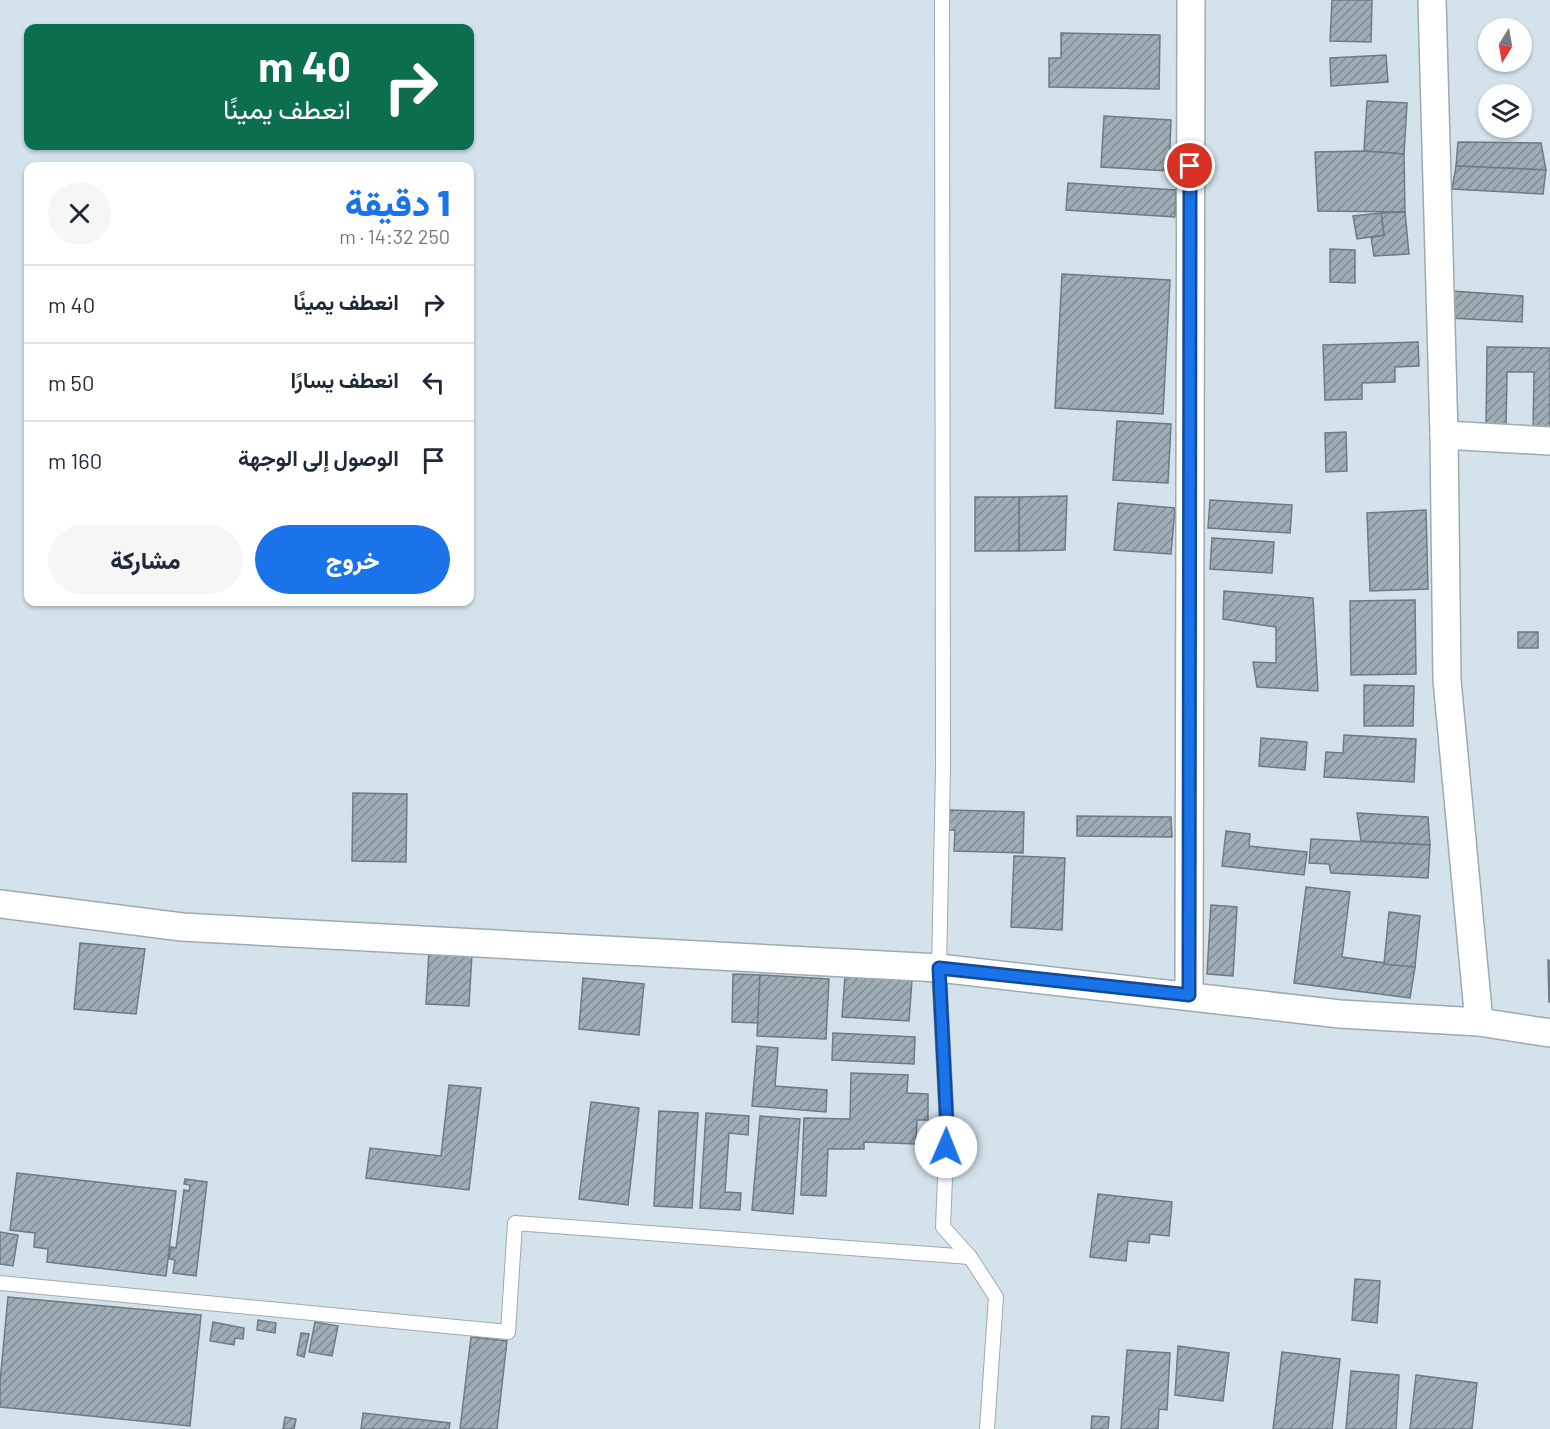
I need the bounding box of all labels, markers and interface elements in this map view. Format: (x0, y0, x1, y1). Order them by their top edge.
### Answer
north arrow (1478, 18, 1532, 72)
map controls (1478, 18, 1532, 138)
text: 40 m (258, 40, 351, 90)
icon: right (372, 48, 450, 126)
button: layers (1478, 84, 1532, 138)
text: انعطف يمينًا (223, 92, 351, 124)
pin (1164, 140, 1215, 191)
icon: arrive (1173, 149, 1206, 182)
text: 1 دقيقة (345, 180, 450, 223)
button: close (48, 182, 111, 245)
text: 250 m · 14:32 (339, 224, 450, 248)
text: انعطف يمينًا (293, 288, 399, 314)
icon: right (417, 288, 450, 321)
text: 40 m (48, 291, 95, 317)
text: انعطف يسارًا (290, 366, 399, 392)
icon: left (417, 366, 450, 399)
text: 50 m (48, 369, 94, 395)
text: الوصول إلى الوجهة (238, 444, 399, 470)
icon: arrive (417, 444, 450, 477)
text: 160 m (48, 447, 102, 473)
button: مشاركة (48, 525, 243, 594)
button: خروج (255, 525, 450, 594)
position arrow (914, 1115, 978, 1179)

